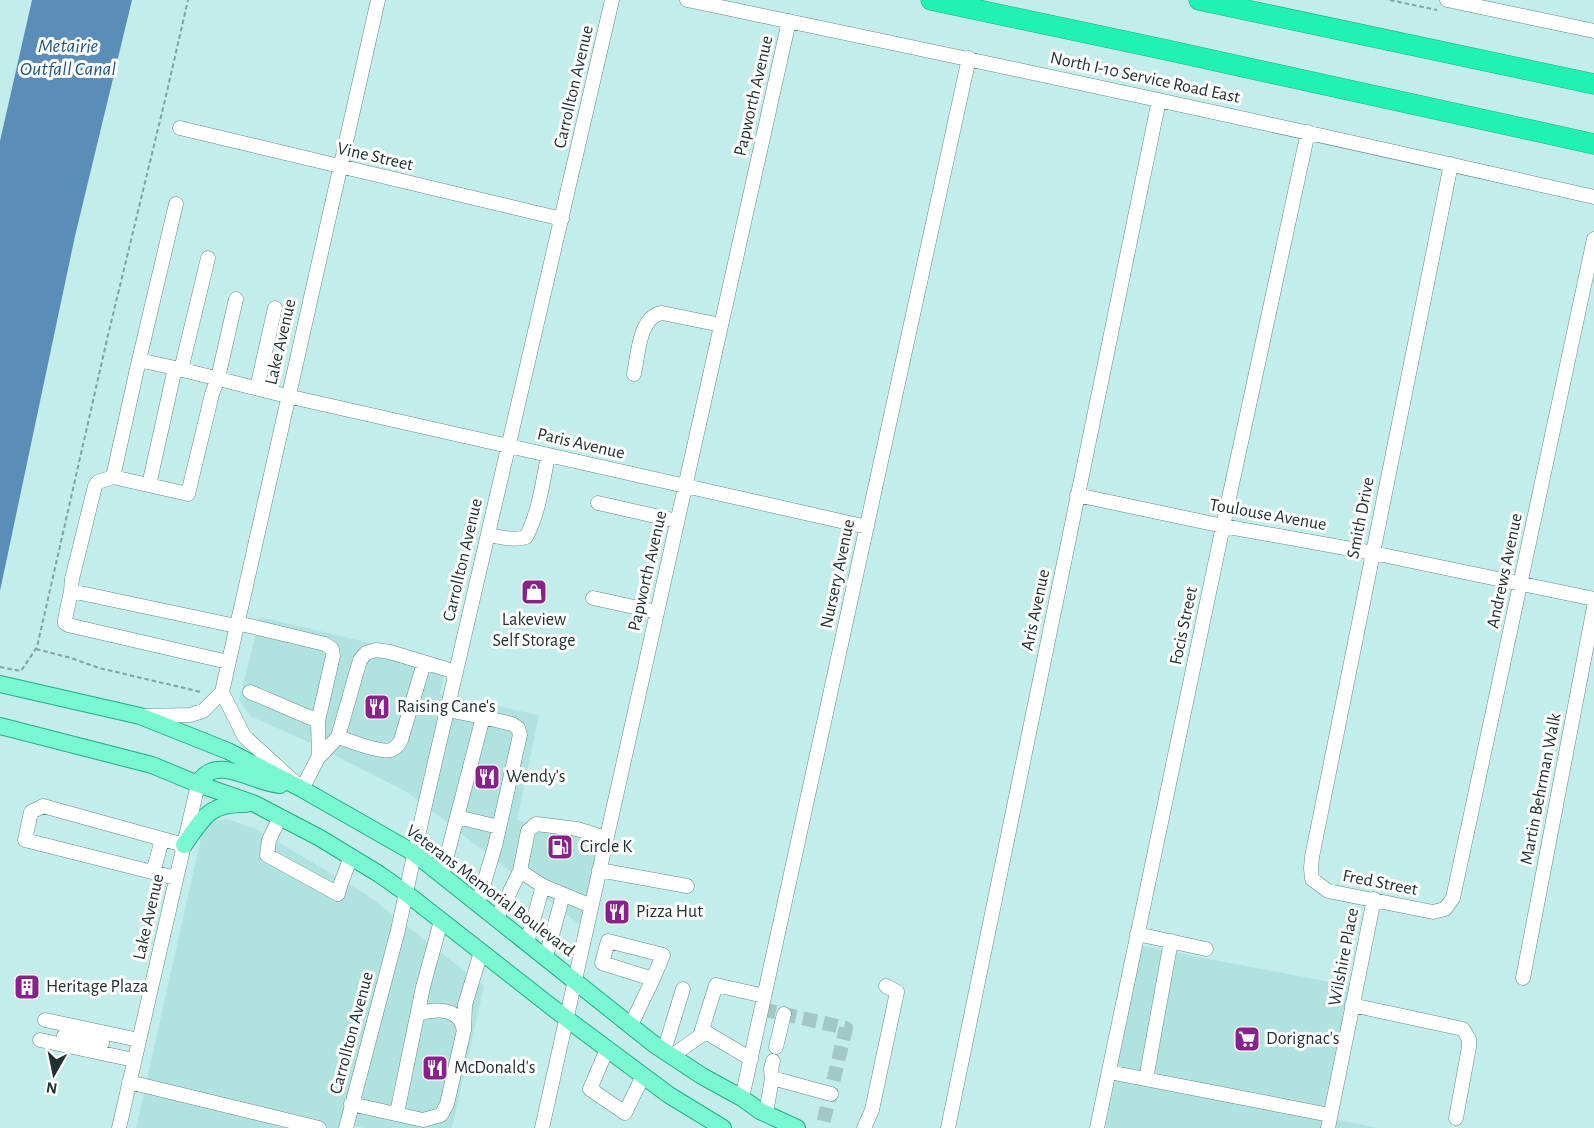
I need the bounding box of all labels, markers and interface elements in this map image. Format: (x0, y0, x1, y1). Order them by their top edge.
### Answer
street label: Carrollton Avenue (551, 24, 597, 150)
street label: Papworth Avenue (731, 34, 777, 158)
water label: Metairie Outfall Canal (20, 36, 116, 79)
street label: North I-10 Service Road East (1049, 49, 1242, 107)
street label: Vine Street (335, 140, 415, 175)
street label: Lake Avenue (262, 297, 300, 387)
street label: Paris Avenue (535, 425, 627, 463)
street label: Smith Drive (1344, 476, 1378, 560)
street label: Toulouse Avenue (1208, 496, 1328, 534)
street label: Carrollton Avenue (440, 497, 486, 623)
street label: Papworth Avenue (625, 509, 671, 633)
street label: Andrews Avenue (1484, 512, 1526, 630)
street label: Nursery Avenue (818, 518, 858, 630)
street label: Aris Avenue (1019, 568, 1053, 652)
shop icon: Lakeview Self Storage (519, 577, 549, 607)
street label: Focis Street (1167, 585, 1201, 667)
place label: Lakeview Self Storage (493, 611, 575, 650)
restaurant icon: Raising Cane's (362, 692, 392, 722)
place label: Raising Cane's (397, 698, 496, 716)
street label: Martin Behrman Walk (1517, 711, 1565, 866)
restaurant icon: Wendy's (472, 762, 502, 792)
place label: Wendy's (506, 768, 566, 786)
street label: Veterans Memorial Boulevard (402, 822, 578, 960)
fuel station icon: Circle K (545, 832, 575, 862)
place label: Circle K (580, 838, 632, 856)
street label: Fred Street (1341, 867, 1419, 899)
street label: Lake Avenue (130, 872, 168, 962)
restaurant icon: Pizza Hut (602, 897, 632, 927)
place label: Pizza Hut (636, 903, 703, 921)
street label: Wilshire Place (1326, 906, 1362, 1008)
street label: Carrollton Avenue (327, 970, 377, 1096)
building icon: Heritage Plaza (12, 972, 42, 1002)
place label: Heritage Plaza (46, 978, 148, 996)
supermarket icon: Dorignac's (1232, 1024, 1262, 1054)
place label: Dorignac's (1266, 1030, 1339, 1048)
north arrow (24, 1044, 84, 1104)
restaurant icon: McDonald's (420, 1053, 450, 1083)
place label: McDonald's (454, 1059, 536, 1077)
text: N (45, 1079, 59, 1097)

